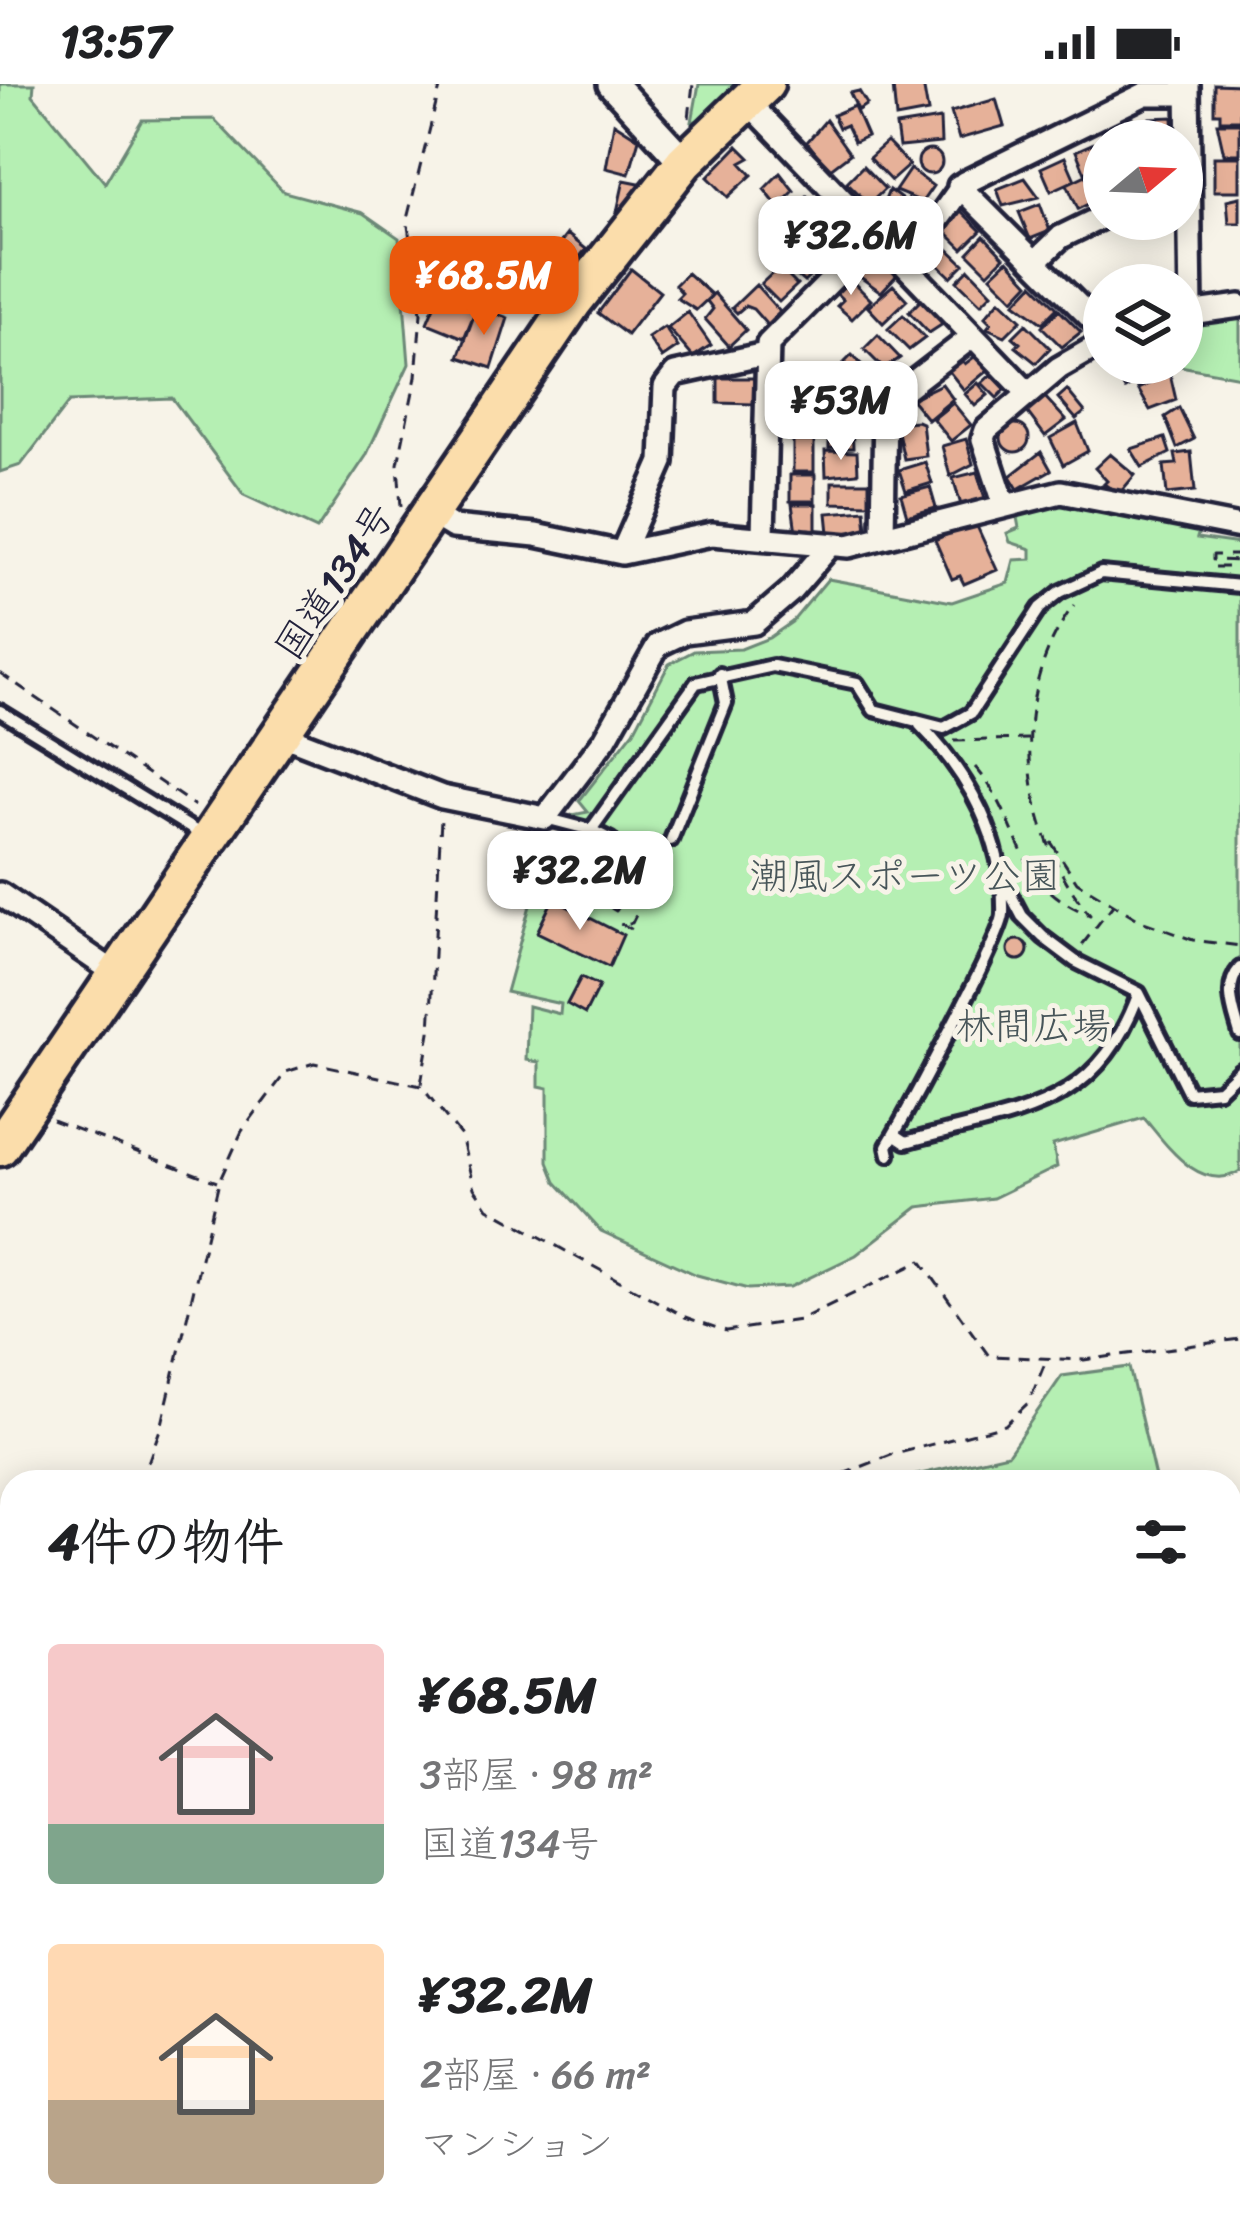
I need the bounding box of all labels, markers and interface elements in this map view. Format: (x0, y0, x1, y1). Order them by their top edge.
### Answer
text: 13:57 (60, 2, 171, 82)
north arrow (1083, 120, 1203, 240)
map controls (1083, 120, 1203, 384)
pin: ¥32.6M (753, 196, 949, 298)
text: ¥32.6M (785, 200, 917, 269)
pin: ¥68.5M (386, 236, 582, 338)
text: ¥68.5M (417, 240, 551, 309)
button: layers (1083, 264, 1203, 384)
pin: ¥53M (770, 361, 912, 463)
text: ¥53M (792, 365, 890, 434)
street label: 国道134号 (255, 487, 413, 675)
pin: ¥32.2M (482, 831, 678, 933)
text: ¥32.2M (514, 835, 646, 904)
park label: 潮風スポーツ公園 (749, 841, 1061, 910)
park label: 林間広場 (955, 991, 1111, 1060)
text: 4件の物件 (48, 1497, 284, 1587)
icon: filters (1128, 1509, 1194, 1575)
text: ¥68.5M (420, 1650, 596, 1740)
icon: home (144, 1692, 288, 1836)
text: 3部屋 · 98 m² (420, 1740, 653, 1809)
text: 国道134号 (420, 1809, 600, 1878)
text: ¥32.2M (420, 1950, 592, 2040)
icon: home (144, 1992, 288, 2136)
text: 2部屋 · 66 m² (420, 2040, 651, 2109)
text: マンション (420, 2109, 613, 2178)

